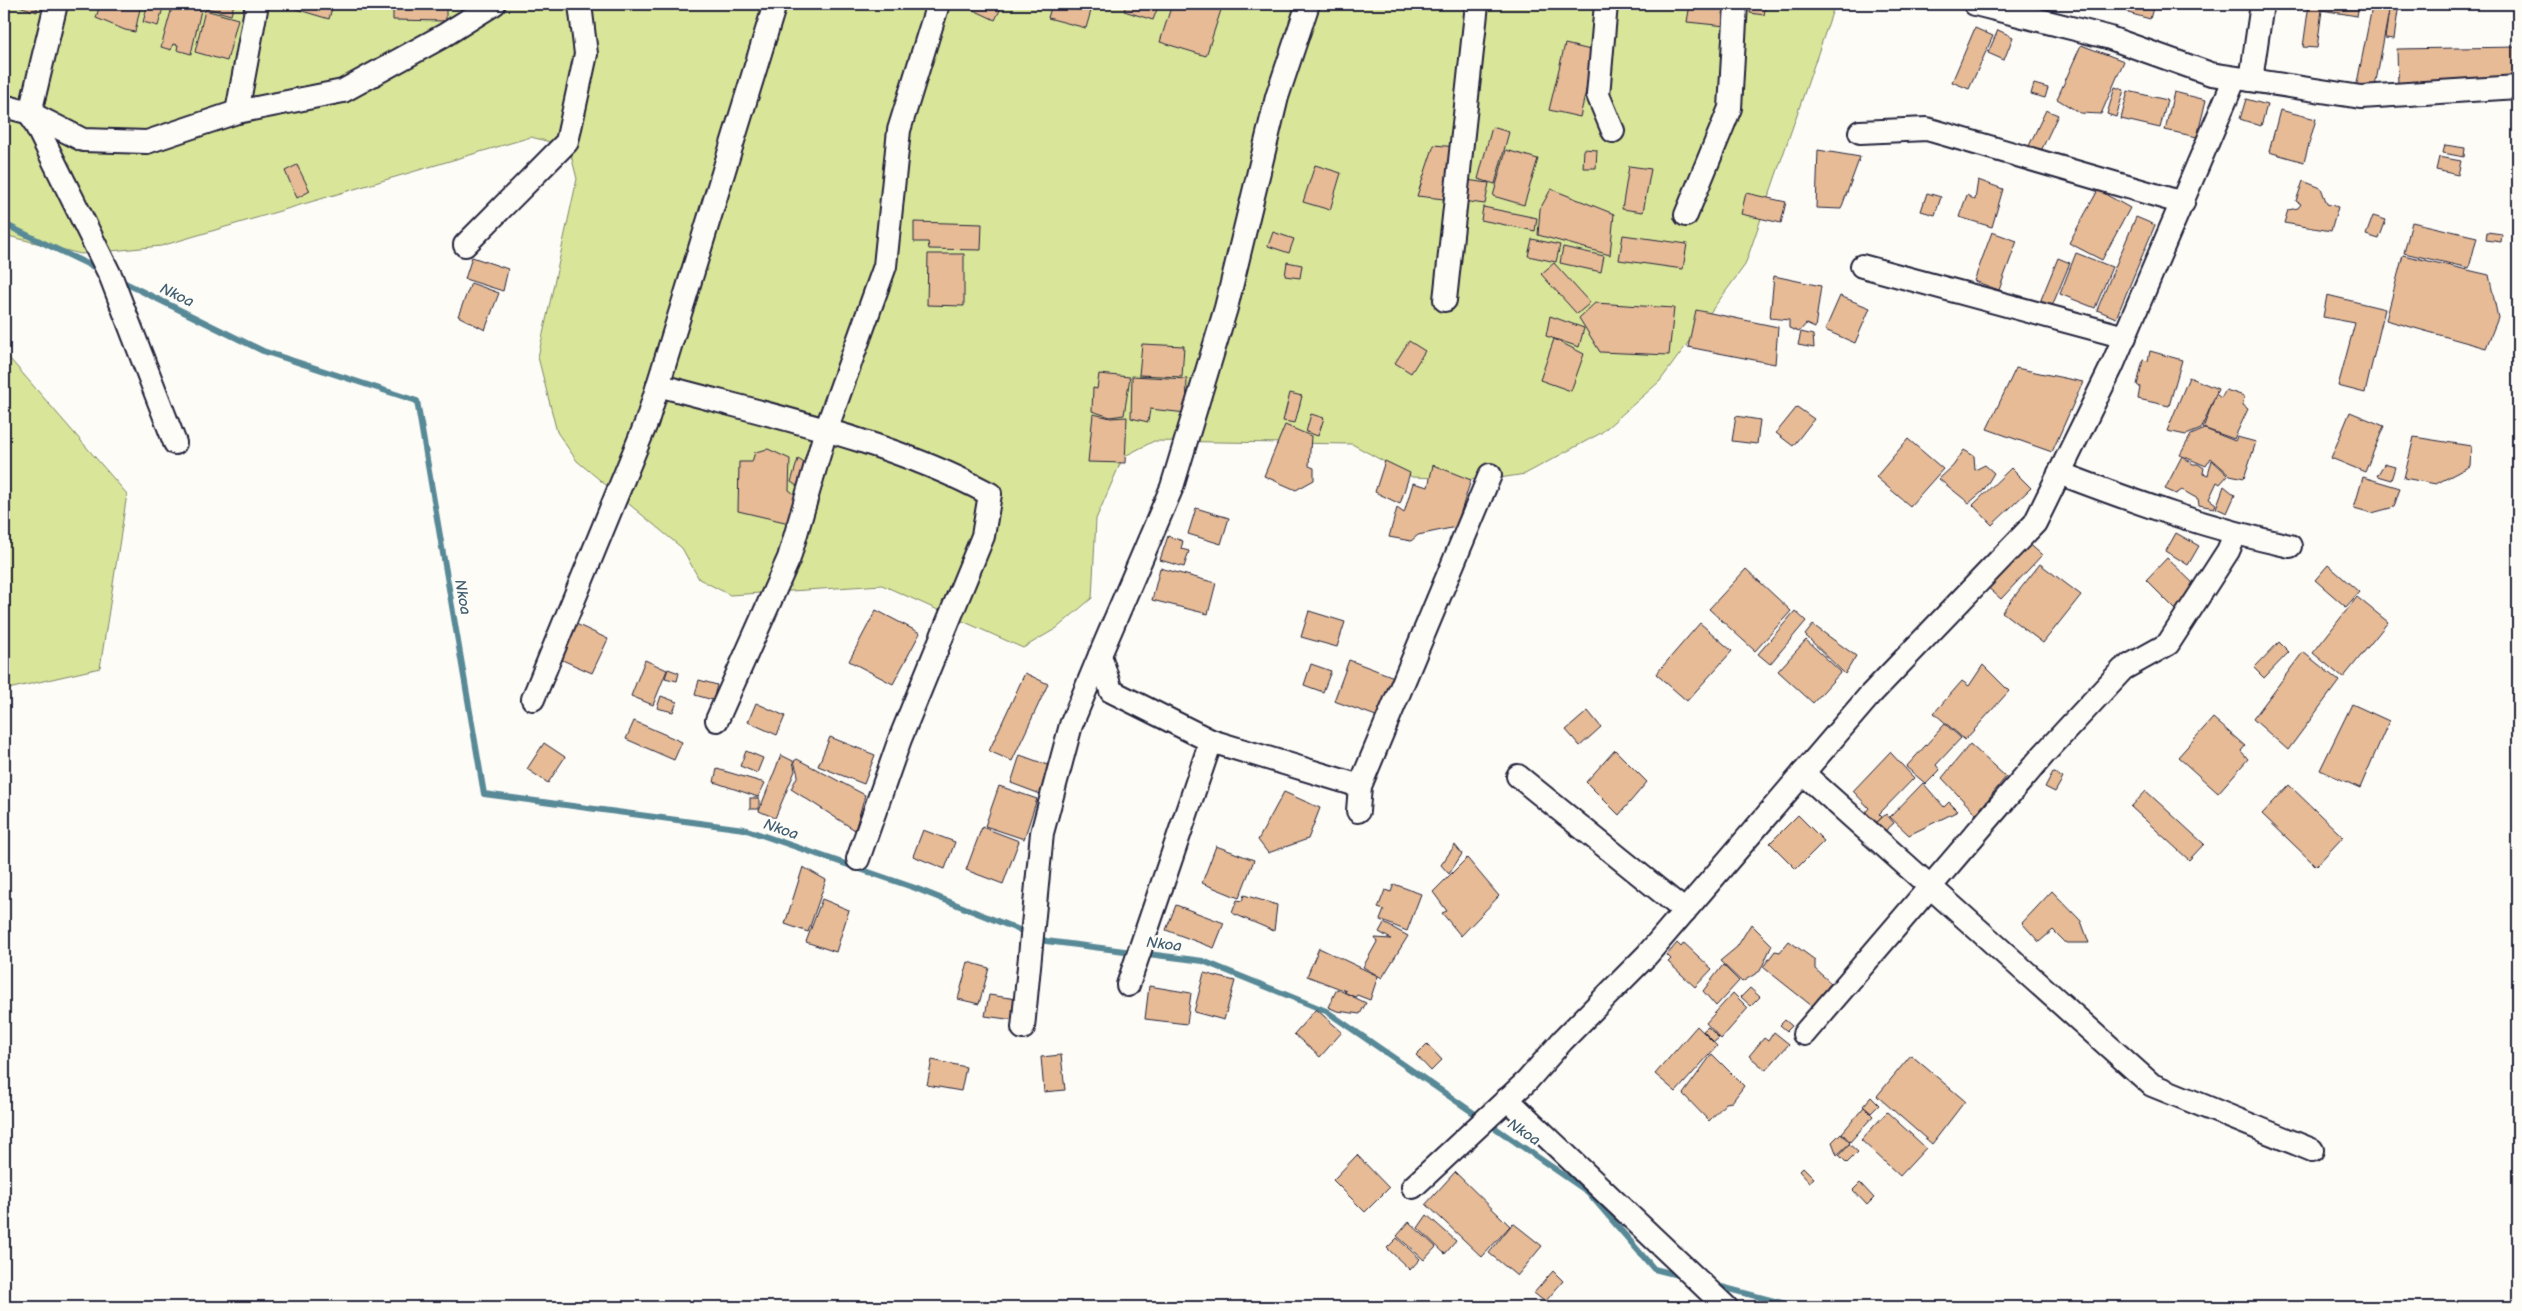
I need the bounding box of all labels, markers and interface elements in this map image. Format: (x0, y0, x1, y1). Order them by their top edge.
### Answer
water label: Nkoa (157, 279, 197, 312)
water label: Nkoa (450, 578, 475, 616)
water label: Nkoa (761, 815, 801, 844)
water label: Nkoa (1145, 933, 1183, 956)
water label: Nkoa (1504, 1115, 1544, 1150)

